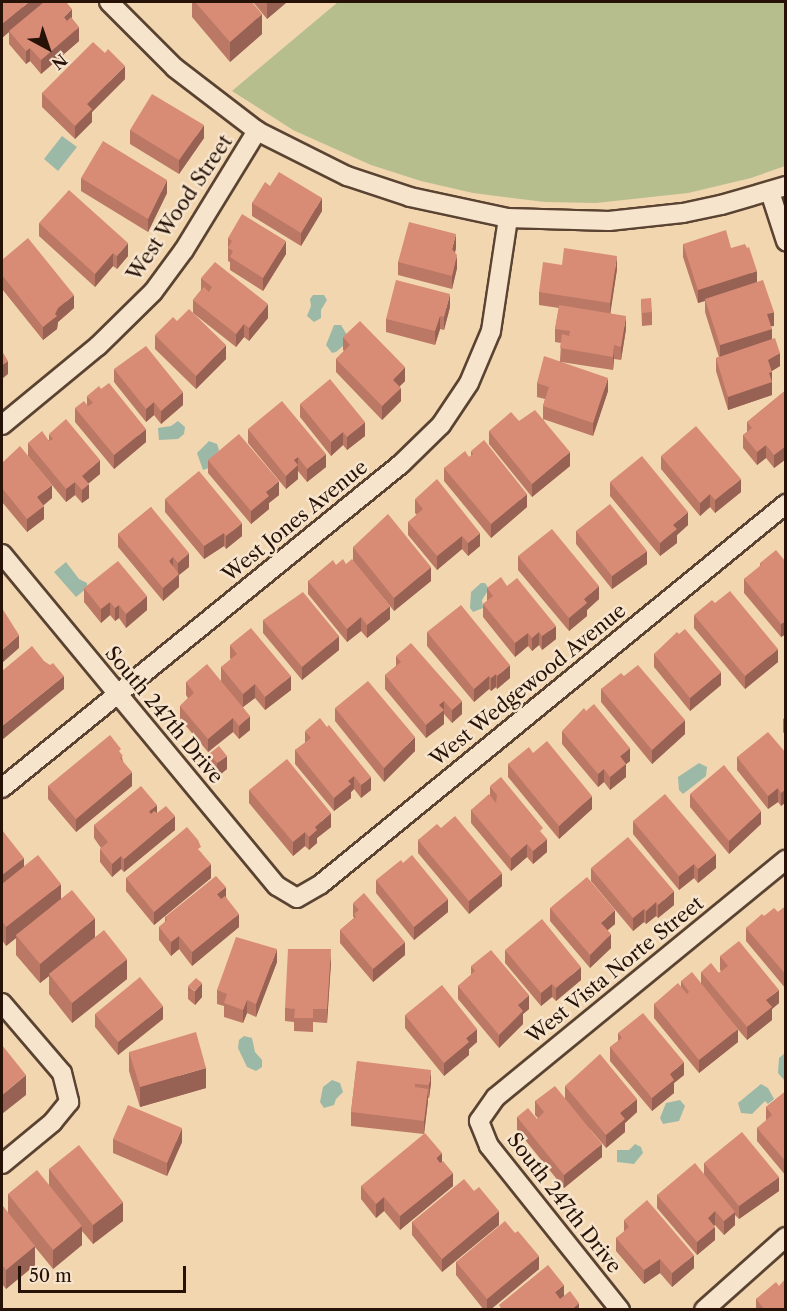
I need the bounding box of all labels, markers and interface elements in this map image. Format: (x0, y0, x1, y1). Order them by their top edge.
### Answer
north arrow (18, 18, 78, 78)
text: N (48, 50, 71, 74)
street label: West Wood Street (122, 130, 238, 286)
street label: West Jones Avenue (217, 455, 373, 587)
street label: West Wedgewood Avenue (425, 598, 631, 772)
street label: South 247th Drive (100, 642, 228, 788)
street label: West Vista Norte Street (521, 891, 709, 1049)
street label: South 247th Drive (502, 1128, 626, 1278)
scale bar (21, 1254, 189, 1292)
text: 50 m (29, 1265, 72, 1287)

